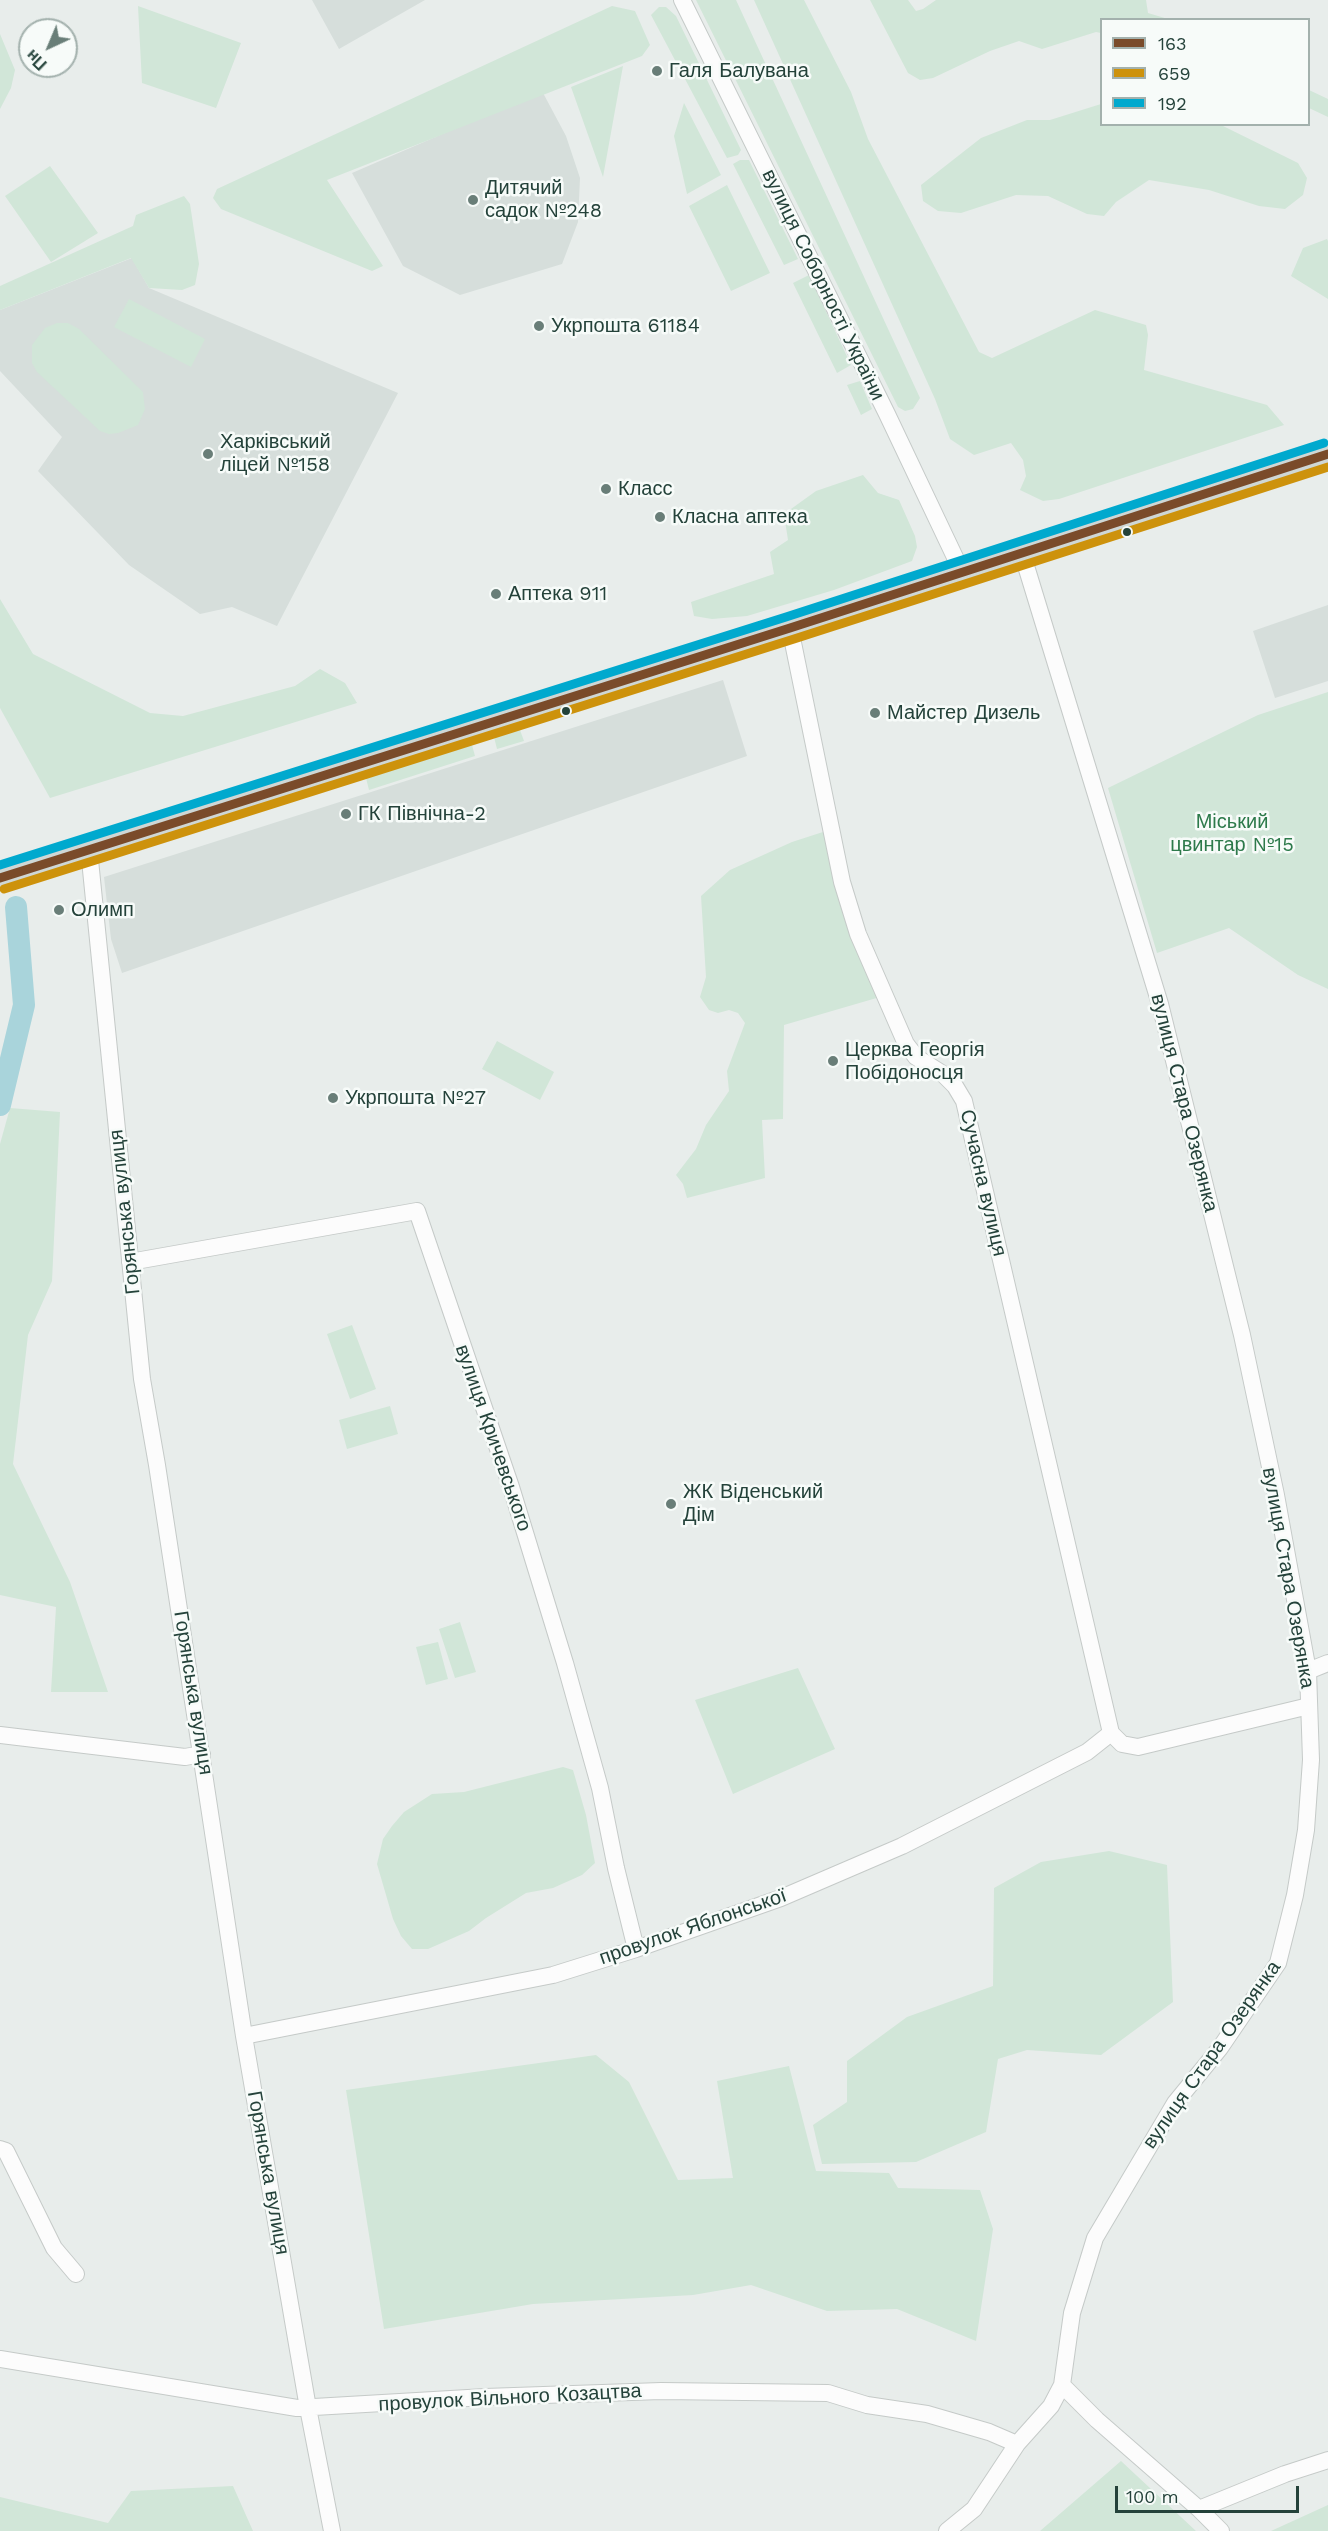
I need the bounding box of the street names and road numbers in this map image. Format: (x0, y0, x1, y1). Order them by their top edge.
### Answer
street label: вулиця Соборності України (757, 166, 889, 404)
street label: вулиця Стара Озерянка (1145, 991, 1223, 1215)
street label: Сучасна вулиця (954, 1107, 1012, 1259)
street label: Горянська вулиця (104, 1128, 146, 1296)
street label: вулиця Кричевського (450, 1341, 536, 1535)
street label: вулиця Стара Озерянка (1257, 1466, 1319, 1690)
street label: Горянська вулиця (168, 1609, 218, 1777)
street label: провулок Яблонської (596, 1884, 790, 1970)
street label: вулиця Стара Озерянка (1138, 1956, 1286, 2154)
street label: Горянська вулиця (242, 2089, 294, 2257)
street label: провулок Вільного Козацтва (378, 2379, 642, 2417)

